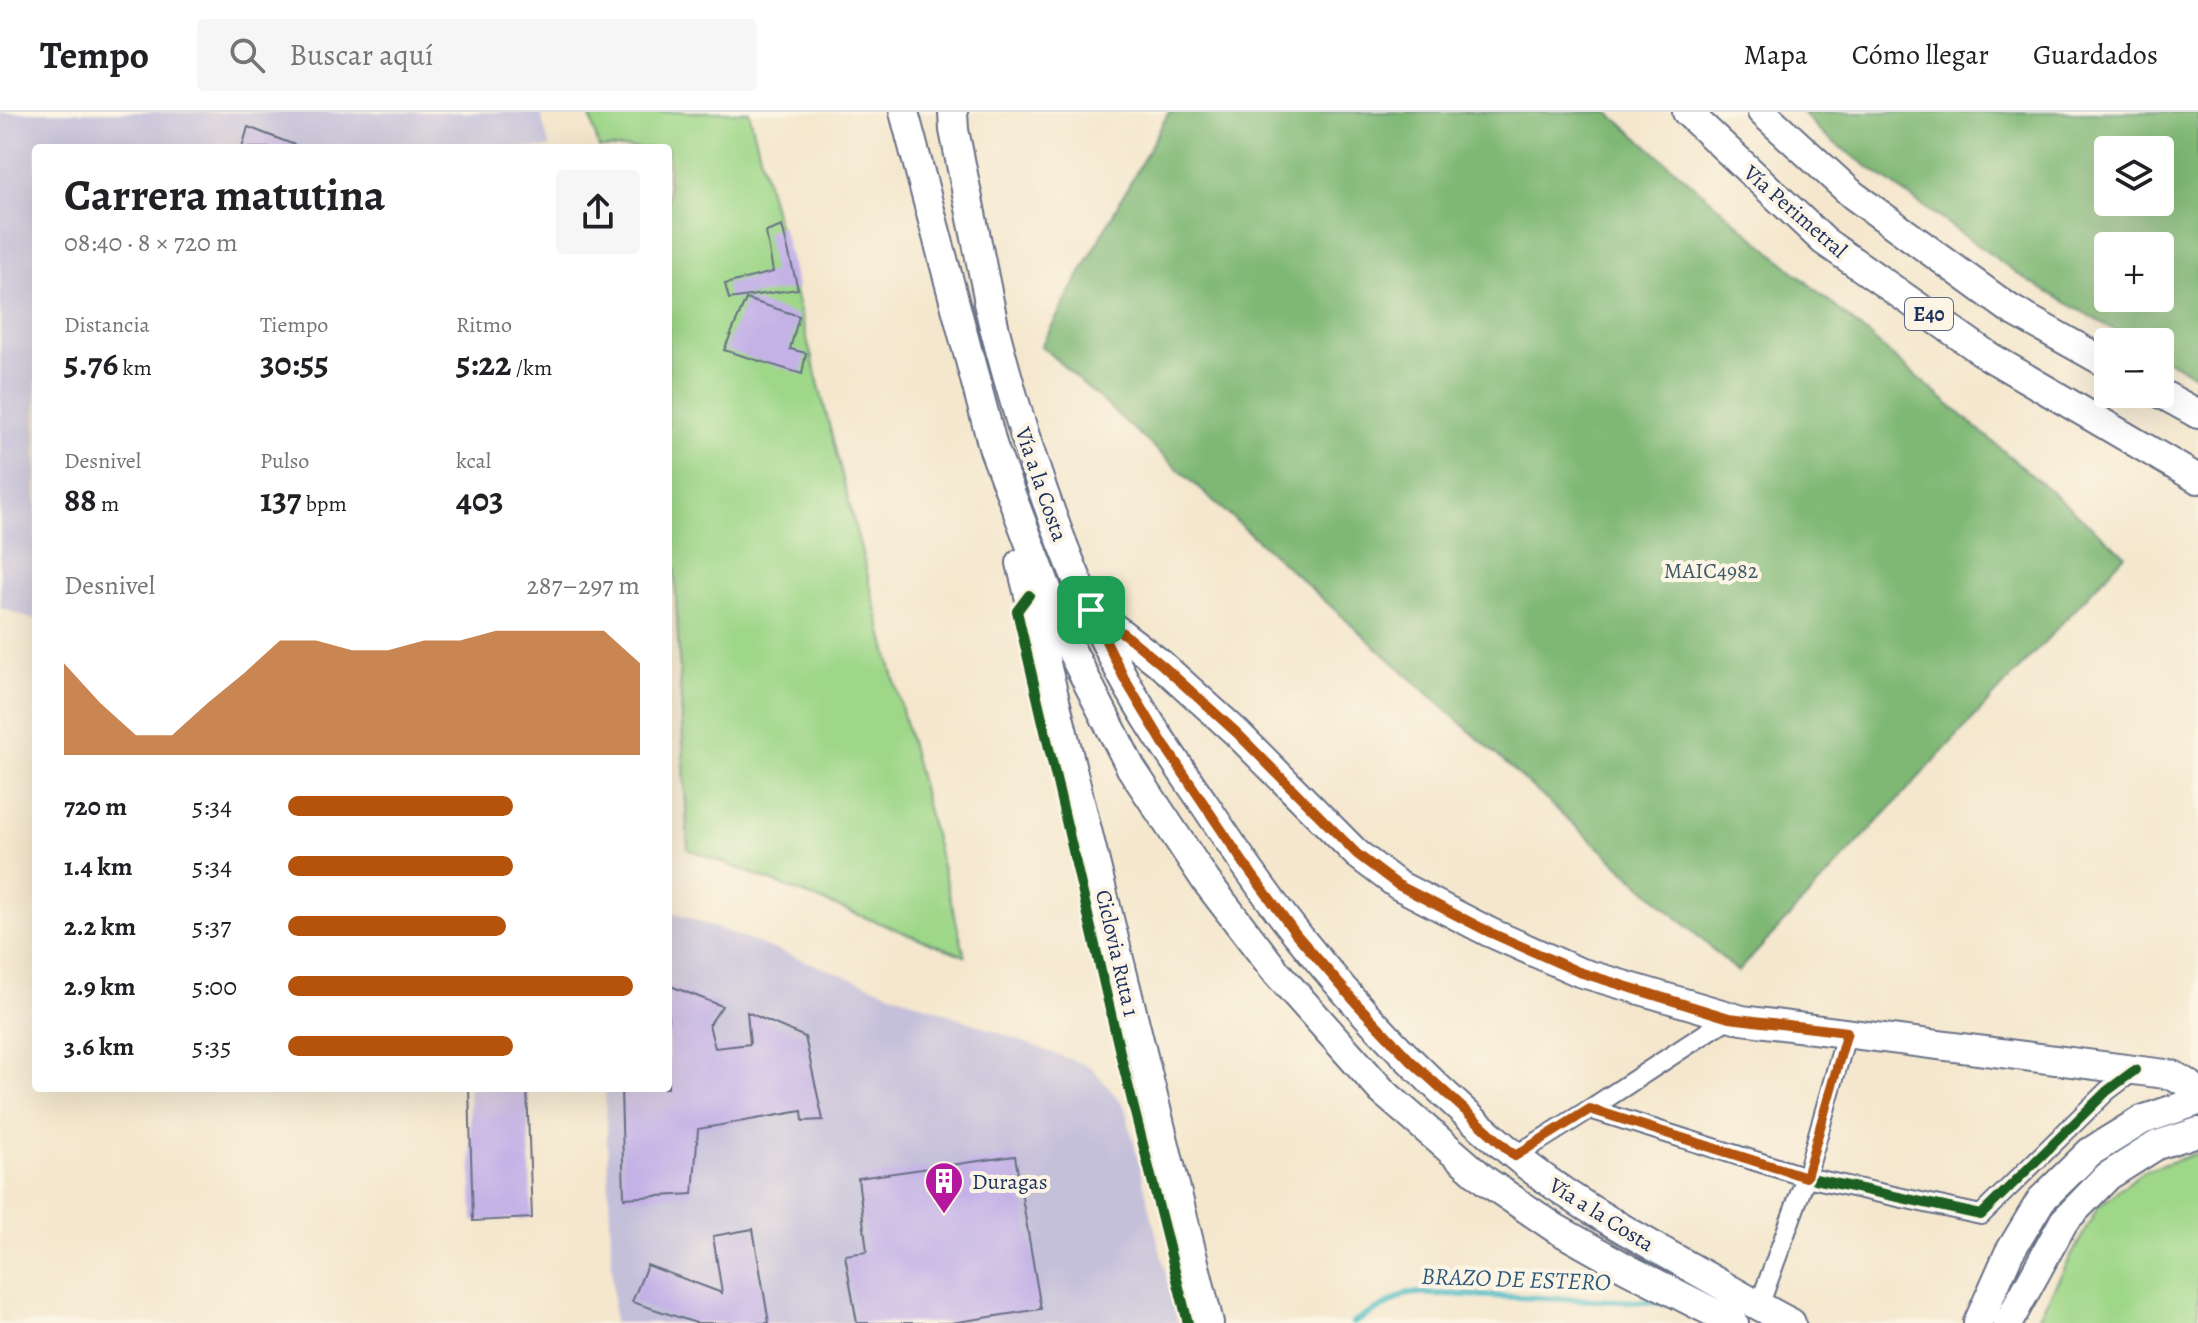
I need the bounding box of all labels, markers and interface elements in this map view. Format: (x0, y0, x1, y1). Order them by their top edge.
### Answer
search box (197, 19, 757, 91)
text: Tempo (40, 29, 149, 81)
icon: search (225, 33, 269, 77)
text: Buscar aquí (289, 35, 433, 75)
text: Mapa (1744, 36, 1808, 74)
text: Cómo llegar (1852, 36, 1989, 74)
text: Guardados (2033, 36, 2158, 74)
map controls (2094, 136, 2174, 408)
button: layers (2094, 136, 2174, 216)
street label: Vía Perimetral (1736, 158, 1854, 265)
text: Carrera matutina (64, 165, 385, 225)
button: share (556, 170, 640, 254)
text: 08:40 · 8 × 720 m (64, 225, 238, 260)
button: + (2094, 232, 2174, 312)
road number: E40 (1905, 298, 1953, 330)
text: Distancia (64, 310, 150, 340)
text: Tiempo (260, 310, 328, 340)
text: Ritmo (456, 310, 512, 340)
button: − (2094, 328, 2174, 408)
text: 5.76 (64, 340, 118, 387)
text: 30:55 (260, 340, 329, 387)
text: 5:22 (456, 340, 511, 387)
text: km (118, 353, 152, 383)
text: /km (511, 353, 552, 383)
street label: Vía a la Costa (1007, 422, 1075, 546)
text: Desnivel (64, 446, 141, 476)
text: Pulso (260, 446, 309, 476)
text: kcal (456, 446, 491, 476)
text: 88 (64, 476, 97, 523)
text: 137 (260, 476, 301, 523)
text: 403 (456, 476, 504, 523)
text: m (97, 489, 119, 519)
text: bpm (301, 489, 347, 519)
park label: MAIC4982 (1664, 556, 1758, 586)
text: Desnivel (64, 568, 155, 603)
text: 287–297 m (526, 568, 640, 603)
pin (1057, 576, 1125, 644)
icon: arrive (1069, 588, 1113, 632)
text: 720 m (64, 789, 127, 824)
text: 5:34 (192, 789, 232, 824)
text: 1.4 km (64, 849, 132, 884)
text: 5:34 (192, 849, 232, 884)
street label: Ciclovia Ruta 1 (1088, 887, 1146, 1020)
text: 2.2 km (64, 909, 136, 944)
text: 5:37 (192, 909, 231, 944)
text: 2.9 km (64, 969, 136, 1004)
text: 5:00 (192, 969, 237, 1004)
text: 3.6 km (64, 1029, 134, 1064)
text: 5:35 (192, 1029, 231, 1064)
building icon: Duragas (923, 1160, 965, 1215)
place label: Duragas (972, 1167, 1048, 1197)
street label: Vía a la Costa (1542, 1170, 1660, 1259)
water label: BRAZO DE ESTERO (1421, 1260, 1611, 1298)

